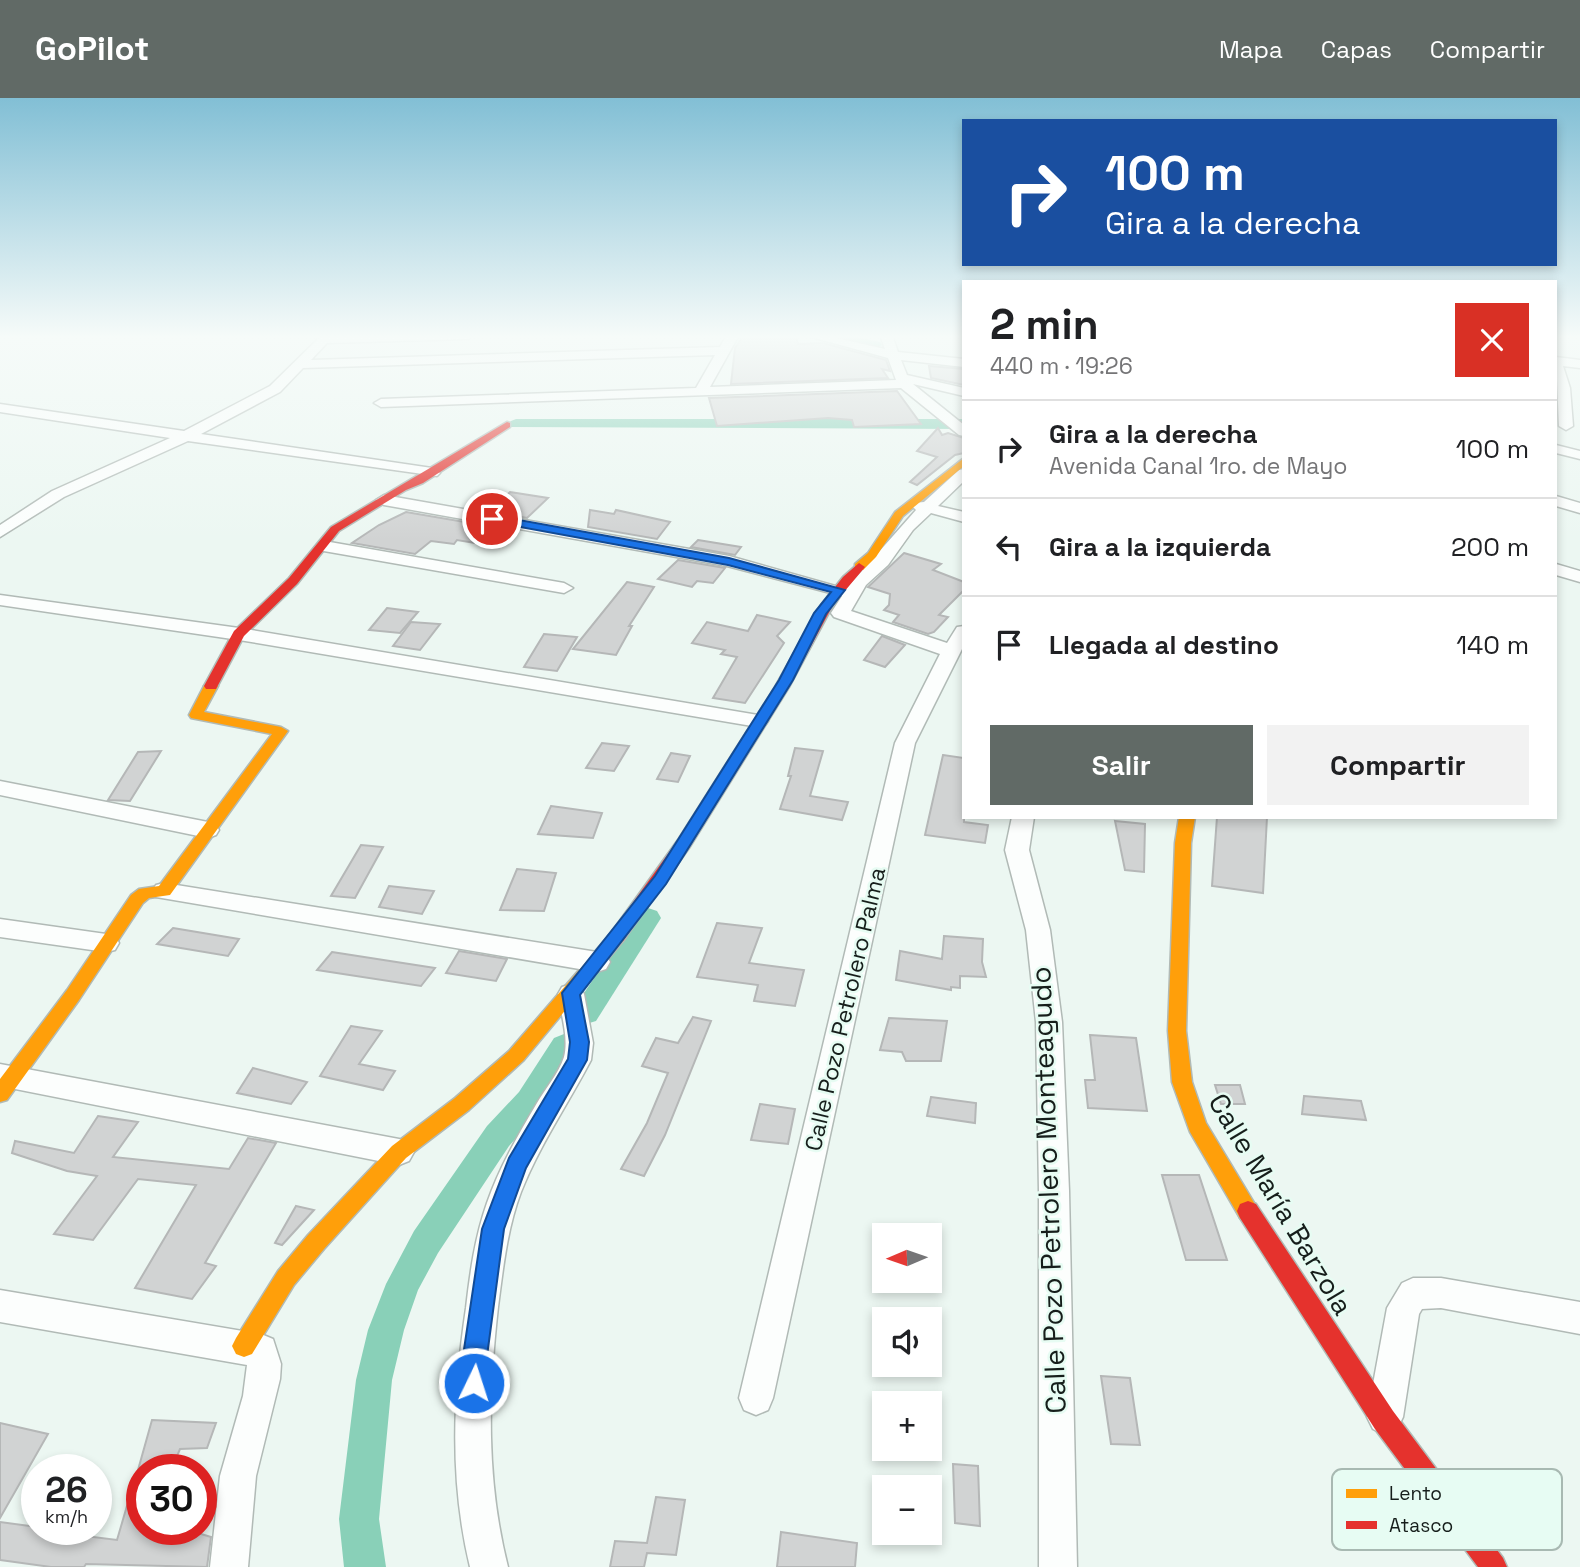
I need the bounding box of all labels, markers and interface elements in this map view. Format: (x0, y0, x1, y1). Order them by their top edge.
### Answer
text: GoPilot (35, 28, 149, 70)
text: Mapa (1219, 34, 1283, 65)
text: Capas (1321, 34, 1392, 65)
text: Compartir (1430, 34, 1545, 65)
text: 100 m (1105, 142, 1245, 204)
icon: right (990, 147, 1081, 238)
text: Gira a la derecha (1105, 203, 1360, 243)
text: 2 min (990, 298, 1099, 351)
button: close (1455, 303, 1529, 377)
text: 440 m · 19:26 (990, 351, 1133, 381)
text: Gira a la derecha (1049, 417, 1258, 451)
icon: right (990, 430, 1028, 468)
text: 100 m (1456, 432, 1529, 466)
text: Avenida Canal 1ro. de Mayo (1049, 451, 1348, 481)
pin (462, 489, 522, 549)
icon: arrive (473, 500, 511, 538)
icon: left (990, 528, 1028, 566)
text: Gira a la izquierda (1049, 530, 1271, 564)
text: 200 m (1451, 530, 1529, 564)
icon: arrive (990, 626, 1028, 664)
text: Llegada al destino (1049, 628, 1279, 662)
text: 140 m (1456, 628, 1529, 662)
button: Salir (990, 725, 1253, 805)
button: Compartir (1267, 725, 1529, 805)
street label: Calle Pozo Petrolero Palma (798, 864, 892, 1154)
street label: Calle Pozo Petrolero Monteagudo (1022, 966, 1074, 1414)
street label: Calle María Barzola (1201, 1087, 1361, 1321)
north arrow (872, 1223, 942, 1293)
map controls (872, 1223, 942, 1545)
button: sound (872, 1307, 942, 1377)
position arrow (437, 1346, 511, 1420)
button: + (872, 1391, 942, 1461)
speed limit sign: 30 (126, 1454, 217, 1545)
text: 26 (45, 1468, 88, 1512)
legend (1332, 1469, 1562, 1550)
button: − (872, 1475, 942, 1545)
text: Lento (1389, 1481, 1442, 1506)
text: km/h (45, 1505, 88, 1528)
text: Atasco (1389, 1513, 1453, 1538)

